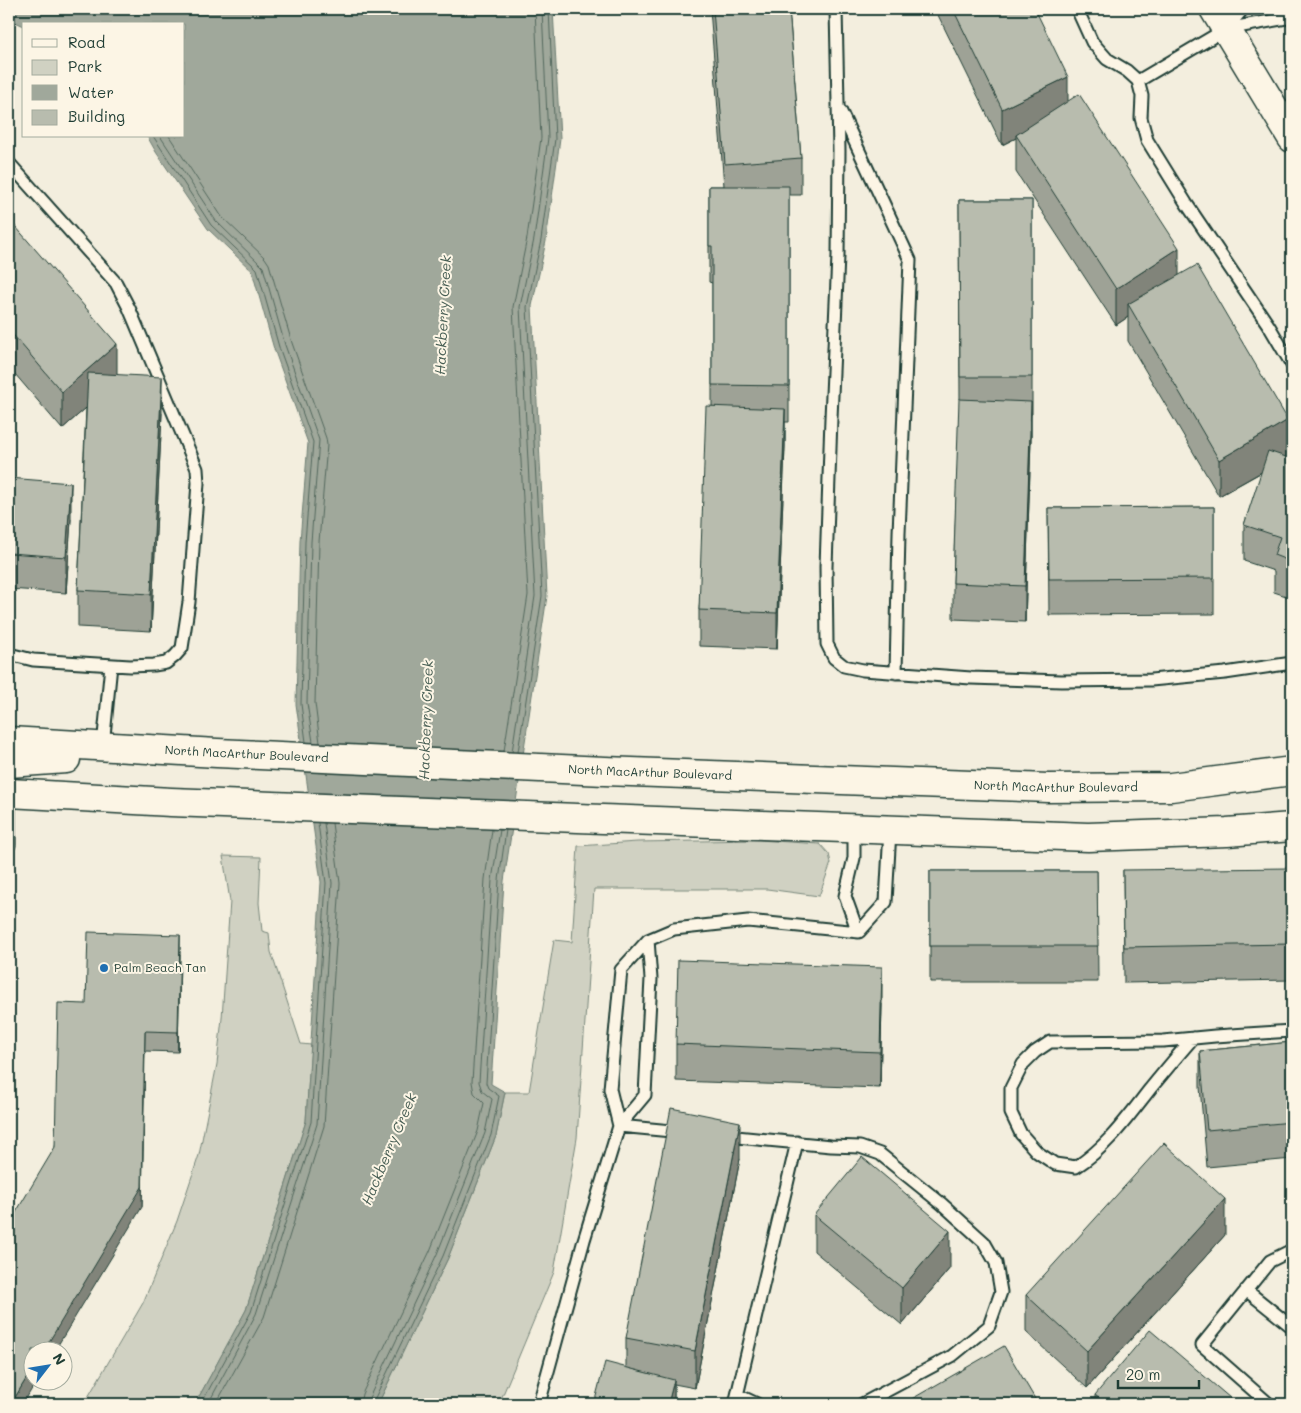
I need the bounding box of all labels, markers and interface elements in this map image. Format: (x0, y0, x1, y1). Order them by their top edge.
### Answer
legend (22, 22, 185, 138)
text: Road (68, 32, 105, 52)
text: Park (68, 56, 102, 76)
text: Water (68, 82, 114, 102)
text: Building (68, 106, 125, 126)
water label: Hackberry Creek (430, 254, 455, 375)
water label: Hackberry Creek (414, 659, 437, 780)
street label: North MacArthur Boulevard (164, 741, 329, 765)
street label: North MacArthur Boulevard (568, 760, 733, 783)
street label: North MacArthur Boulevard (974, 776, 1138, 795)
place label: Palm Beach Tan (114, 959, 206, 975)
marker: Palm Beach Tan (98, 962, 110, 974)
water label: Hackberry Creek (356, 1090, 421, 1208)
north arrow (22, 1340, 72, 1390)
text: N (49, 1350, 70, 1369)
scale bar (1118, 1358, 1200, 1390)
text: 20 m (1126, 1364, 1160, 1384)

